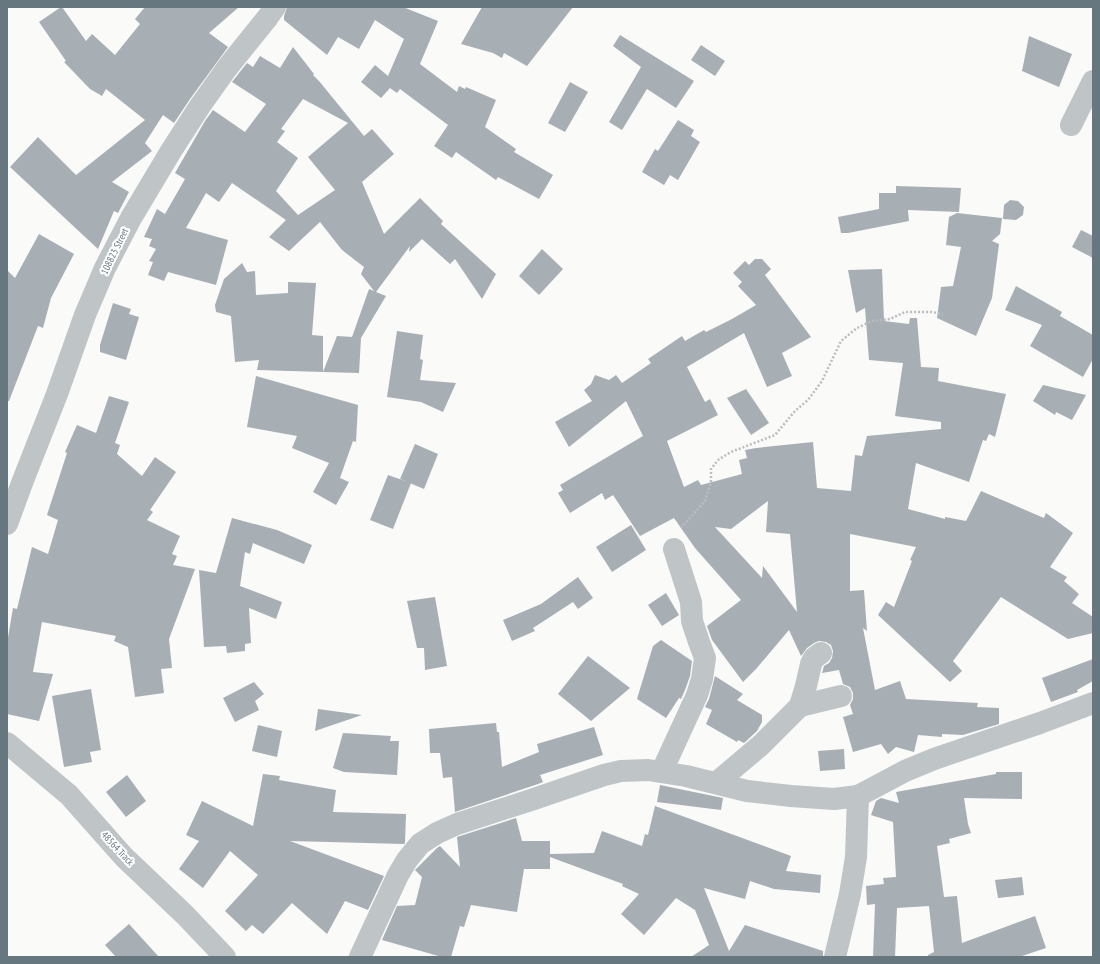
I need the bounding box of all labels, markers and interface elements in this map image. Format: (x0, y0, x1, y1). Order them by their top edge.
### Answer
street label: 108823 Street (98, 226, 131, 276)
street label: 48564 Track (98, 828, 137, 868)

